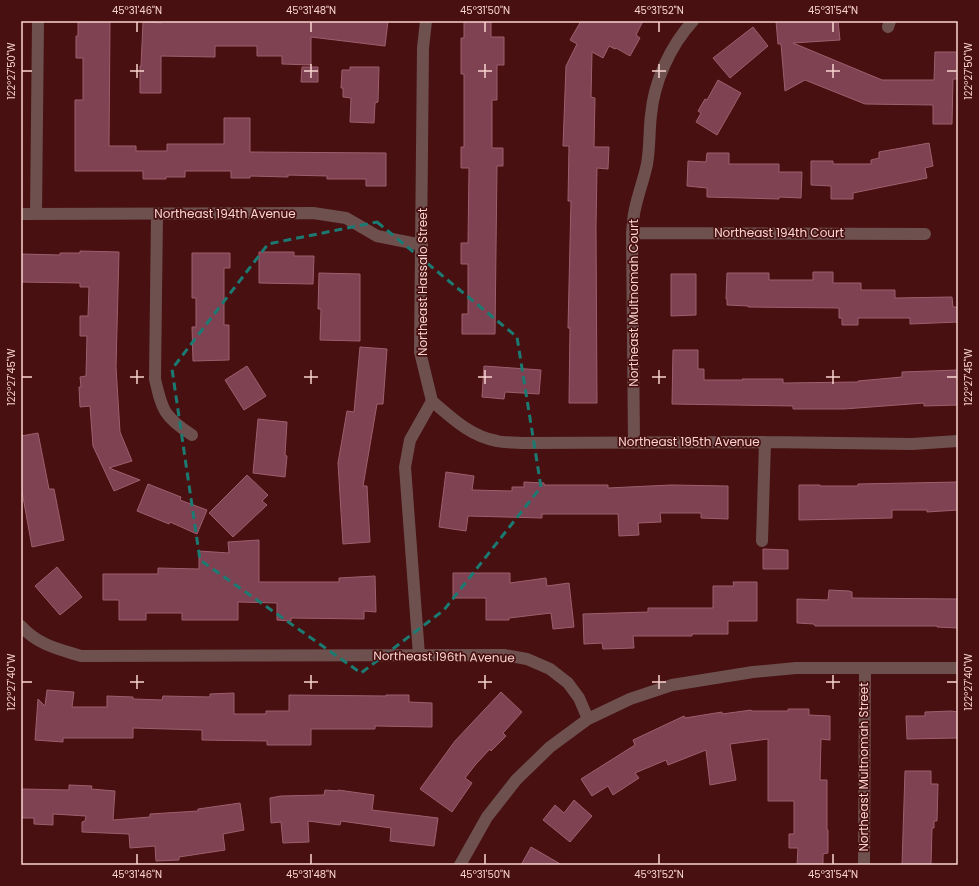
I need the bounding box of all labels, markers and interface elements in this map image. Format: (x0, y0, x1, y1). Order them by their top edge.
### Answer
text: 45°31'46"N (112, 3, 162, 18)
text: 45°31'48"N (286, 3, 336, 18)
text: 45°31'50"N (460, 3, 510, 18)
text: 45°31'52"N (634, 3, 684, 18)
text: 45°31'54"N (808, 3, 858, 18)
text: 122°27'50"W (4, 42, 19, 99)
text: 122°27'50"W (961, 42, 976, 99)
street label: Northeast 194th Avenue (154, 205, 296, 222)
street label: Northeast Hassalo Street (414, 208, 431, 356)
street label: Northeast Multnomah Court (625, 219, 642, 387)
street label: Northeast 194th Court (714, 224, 844, 241)
text: 122°27'45"W (4, 348, 19, 405)
text: 122°27'45"W (961, 348, 976, 405)
street label: Northeast 195th Avenue (618, 433, 760, 450)
street label: Northeast 196th Avenue (373, 647, 515, 666)
text: 122°27'40"W (4, 653, 19, 710)
text: 122°27'40"W (961, 653, 976, 710)
street label: Northeast Multnomah Street (855, 682, 872, 852)
text: 45°31'46"N (112, 867, 162, 882)
text: 45°31'48"N (286, 867, 336, 882)
text: 45°31'50"N (460, 867, 510, 882)
text: 45°31'52"N (634, 867, 684, 882)
text: 45°31'54"N (808, 867, 858, 882)

